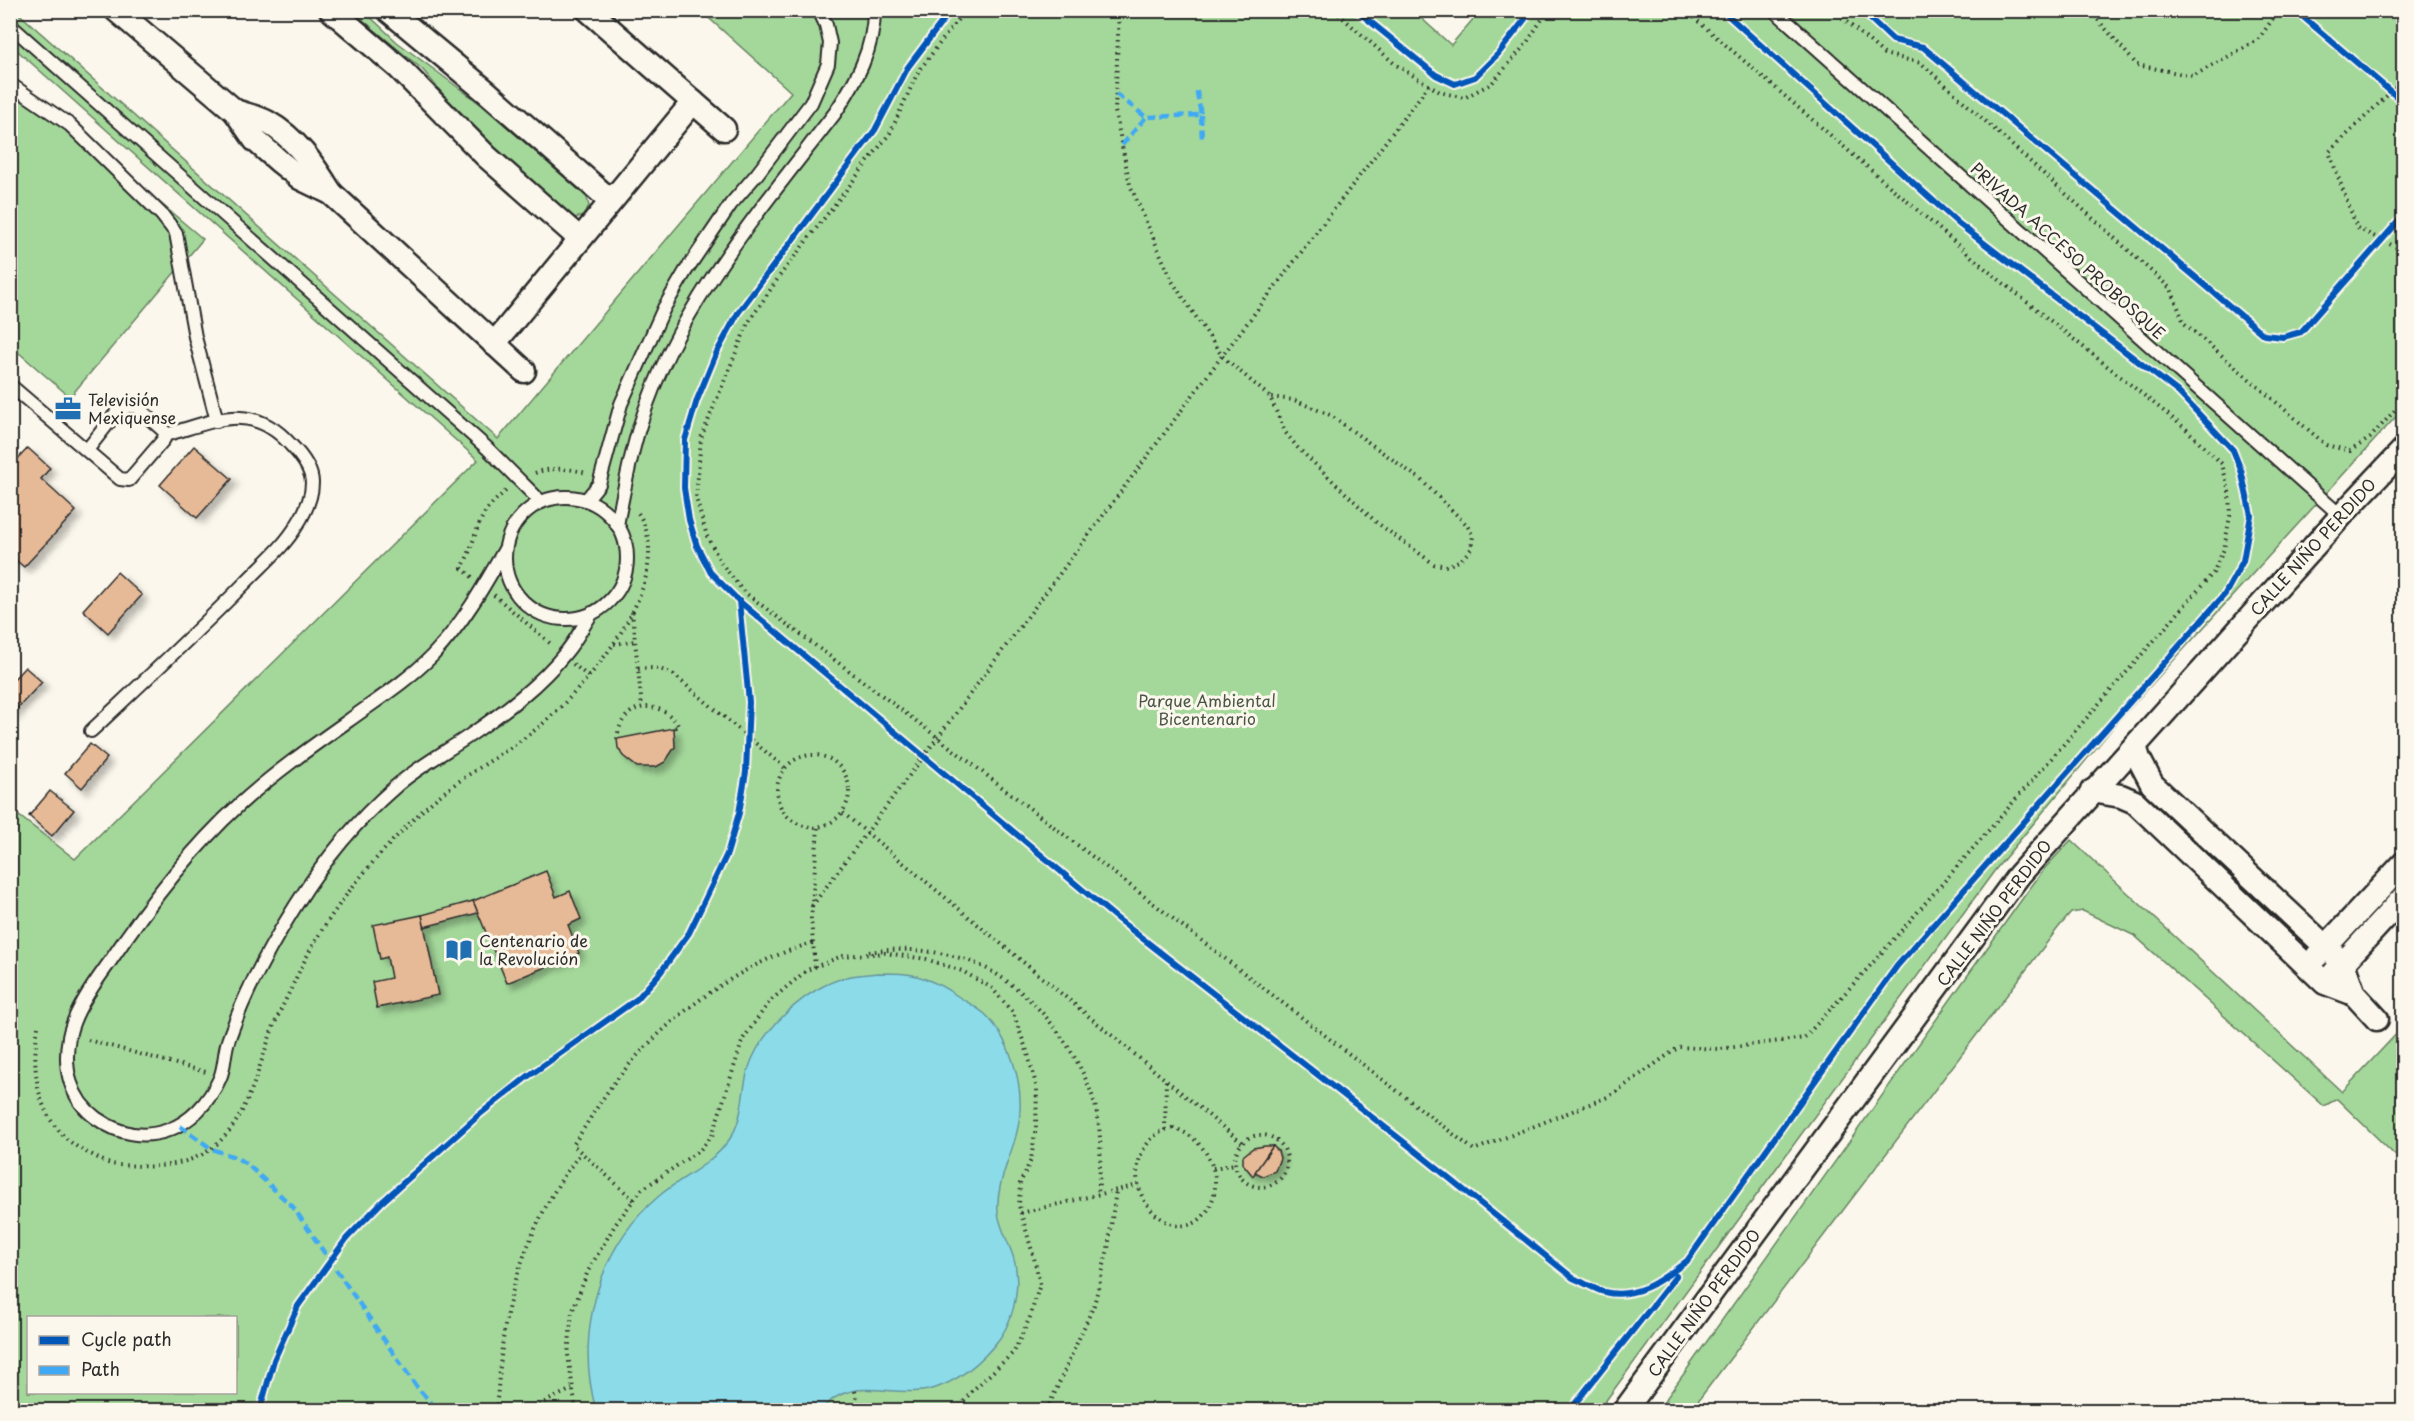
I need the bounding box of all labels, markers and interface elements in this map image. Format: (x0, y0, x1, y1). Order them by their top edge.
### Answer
street label: PRIVADA ACCESO PROBOSQUE (1966, 156, 2171, 344)
place label: Televisión Mexiquense (88, 387, 177, 429)
office icon: Televisión Mexiquense (53, 394, 83, 424)
street label: CALLE NIÑO PERDIDO (2244, 472, 2381, 621)
park label: Parque Ambiental Bicentenario (1138, 688, 1276, 730)
street label: CALLE NIÑO PERDIDO (1930, 834, 2056, 991)
place label: Centenario de la Revolución (479, 928, 588, 970)
library icon: Centenario de la Revolución (444, 935, 474, 965)
street label: CALLE NIÑO PERDIDO (1641, 1223, 1765, 1381)
legend (27, 1316, 237, 1394)
text: Cycle path (81, 1325, 172, 1352)
text: Path (81, 1355, 120, 1382)

